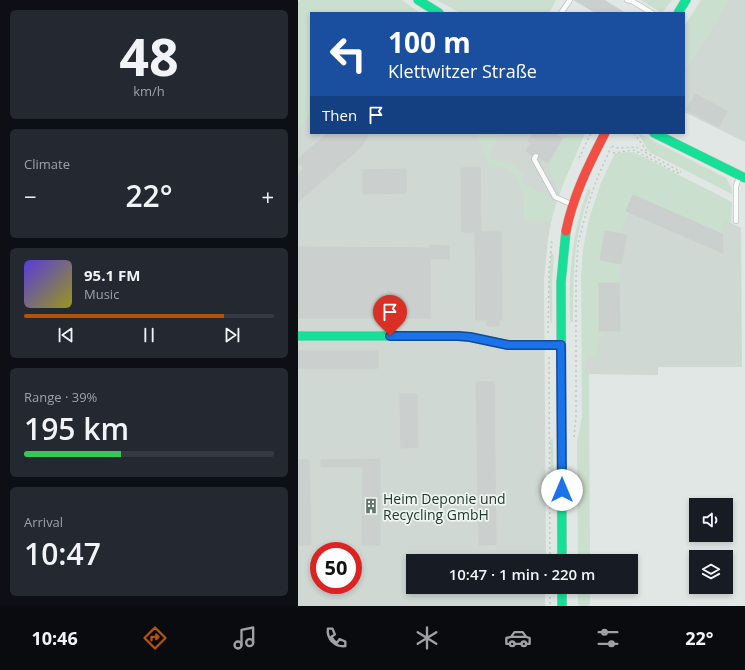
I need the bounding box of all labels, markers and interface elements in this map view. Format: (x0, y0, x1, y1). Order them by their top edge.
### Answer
text: 48 (119, 20, 179, 91)
text: 100 m (388, 23, 471, 61)
icon: left (322, 28, 374, 80)
text: Klettwitzer Straße (388, 59, 537, 83)
text: km/h (133, 82, 165, 100)
icon: arrive (365, 104, 387, 126)
text: Then (322, 105, 357, 125)
text: Climate (24, 155, 70, 173)
text: 22° (125, 175, 173, 216)
text: − (24, 181, 37, 211)
text: + (261, 181, 274, 211)
text: 95.1 FM (84, 265, 140, 285)
text: Music (84, 285, 119, 303)
pin (373, 295, 407, 336)
icon: arrive (379, 301, 401, 323)
icon: previous (55, 324, 77, 346)
icon: pause (138, 324, 160, 346)
icon: next (221, 324, 243, 346)
text: Range · 39% (24, 388, 97, 406)
text: 195 km (24, 408, 129, 449)
position arrow (541, 469, 583, 511)
place label: Heim Deponie und Recycling GmbH (383, 489, 506, 524)
building icon: Heim Deponie und Recycling GmbH (362, 497, 380, 515)
map controls (689, 498, 733, 594)
button: sound (689, 498, 733, 542)
text: Arrival (24, 513, 63, 531)
text: 10:47 (24, 533, 101, 574)
speed limit sign: 50 (310, 542, 362, 594)
button: layers (689, 550, 733, 594)
text: 10:47 · 1 min · 220 m (449, 564, 595, 584)
icon: directions (141, 624, 169, 652)
icon: music (231, 624, 259, 652)
icon: phone (322, 624, 350, 652)
icon: climate (413, 624, 441, 652)
icon: car (504, 624, 532, 652)
icon: filters (594, 624, 622, 652)
text: 10:46 (31, 626, 78, 650)
text: 22° (685, 626, 714, 650)

